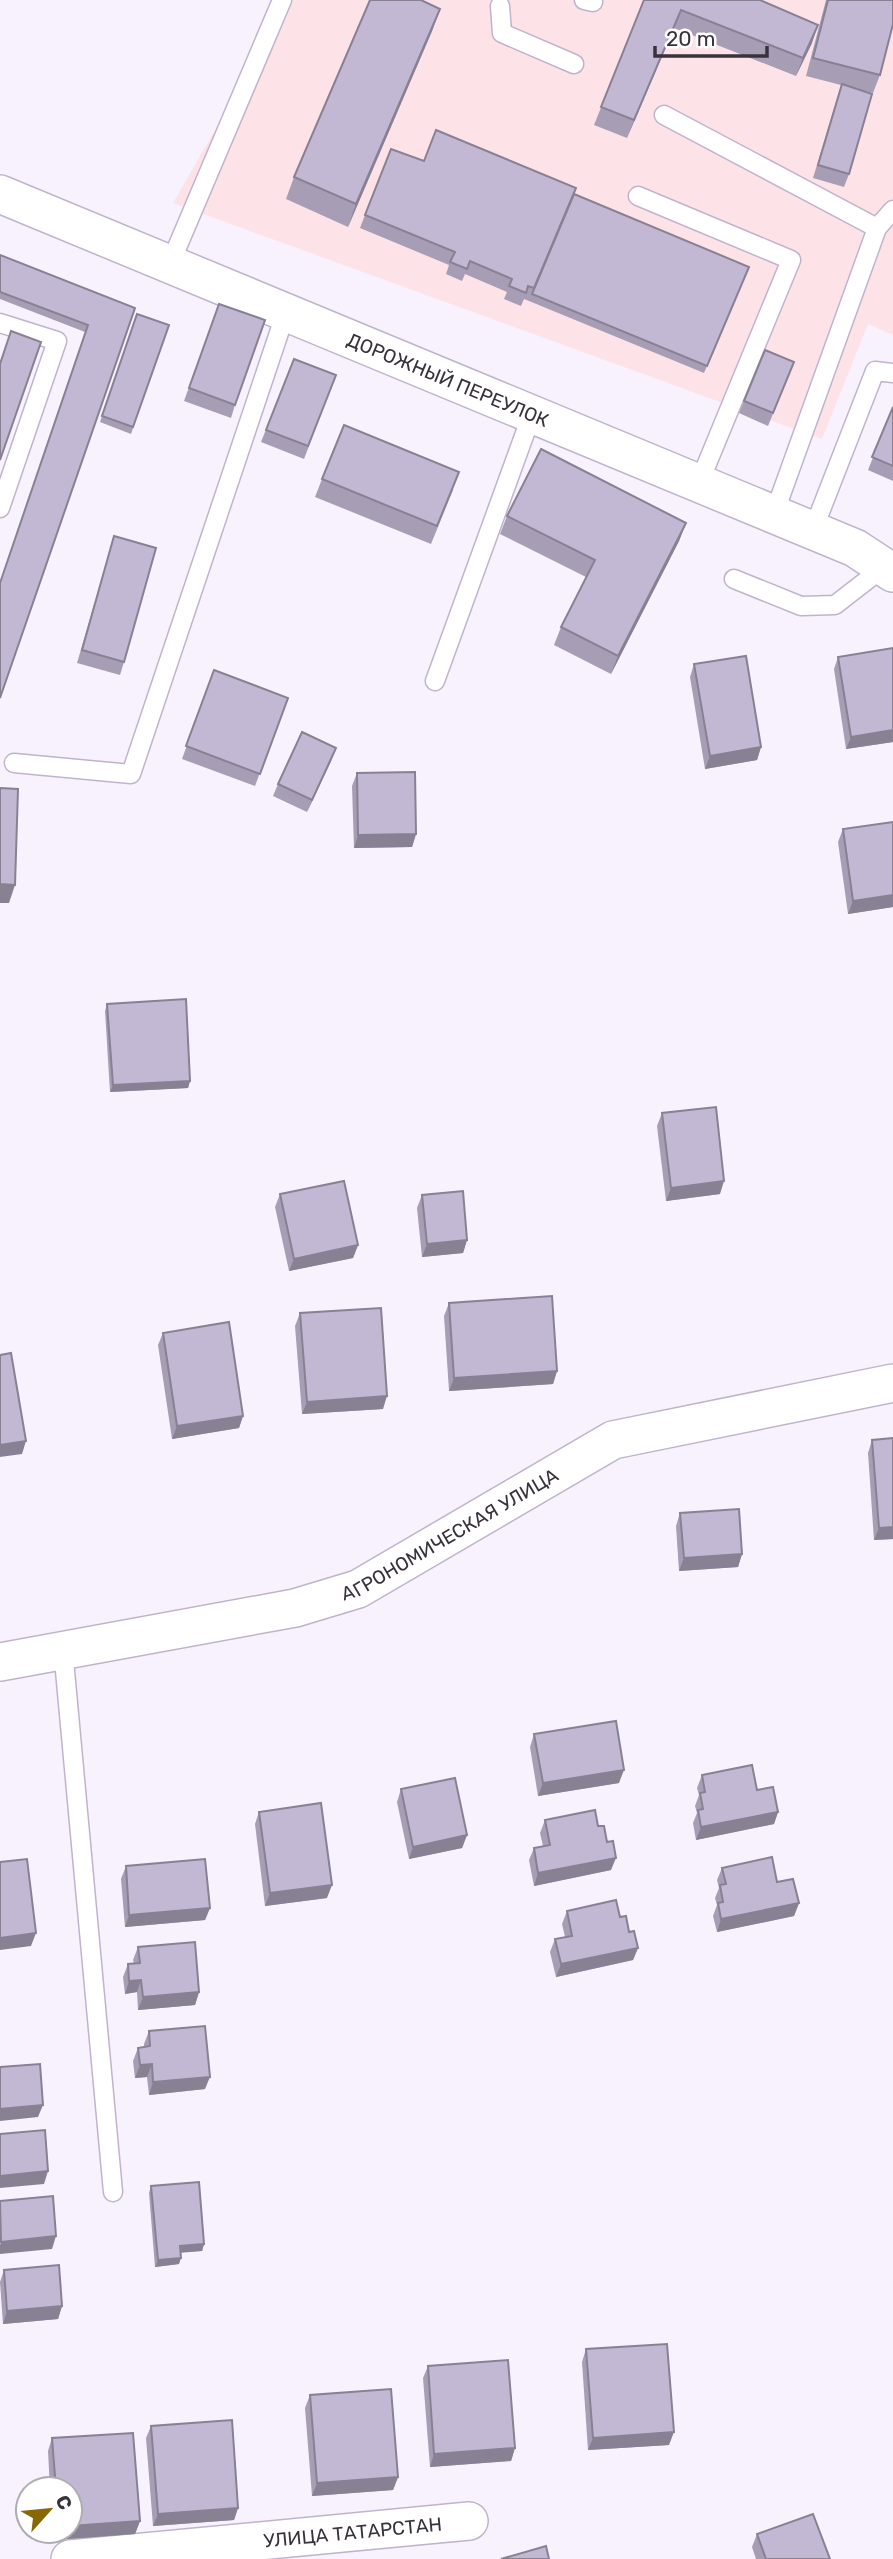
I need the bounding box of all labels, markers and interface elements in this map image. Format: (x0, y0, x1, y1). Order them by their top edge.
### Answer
scale bar (655, 14, 767, 58)
text: 20 m (666, 26, 715, 51)
street label: ДОРОЖНЫЙ ПЕРЕУЛОК (344, 328, 552, 432)
street label: АГРОНОМИЧЕСКАЯ УЛИЦА (338, 1463, 563, 1605)
north arrow (14, 2475, 84, 2545)
text: С (50, 2491, 77, 2514)
street label: УЛИЦА ТАТАРСТАН (263, 2513, 443, 2553)

